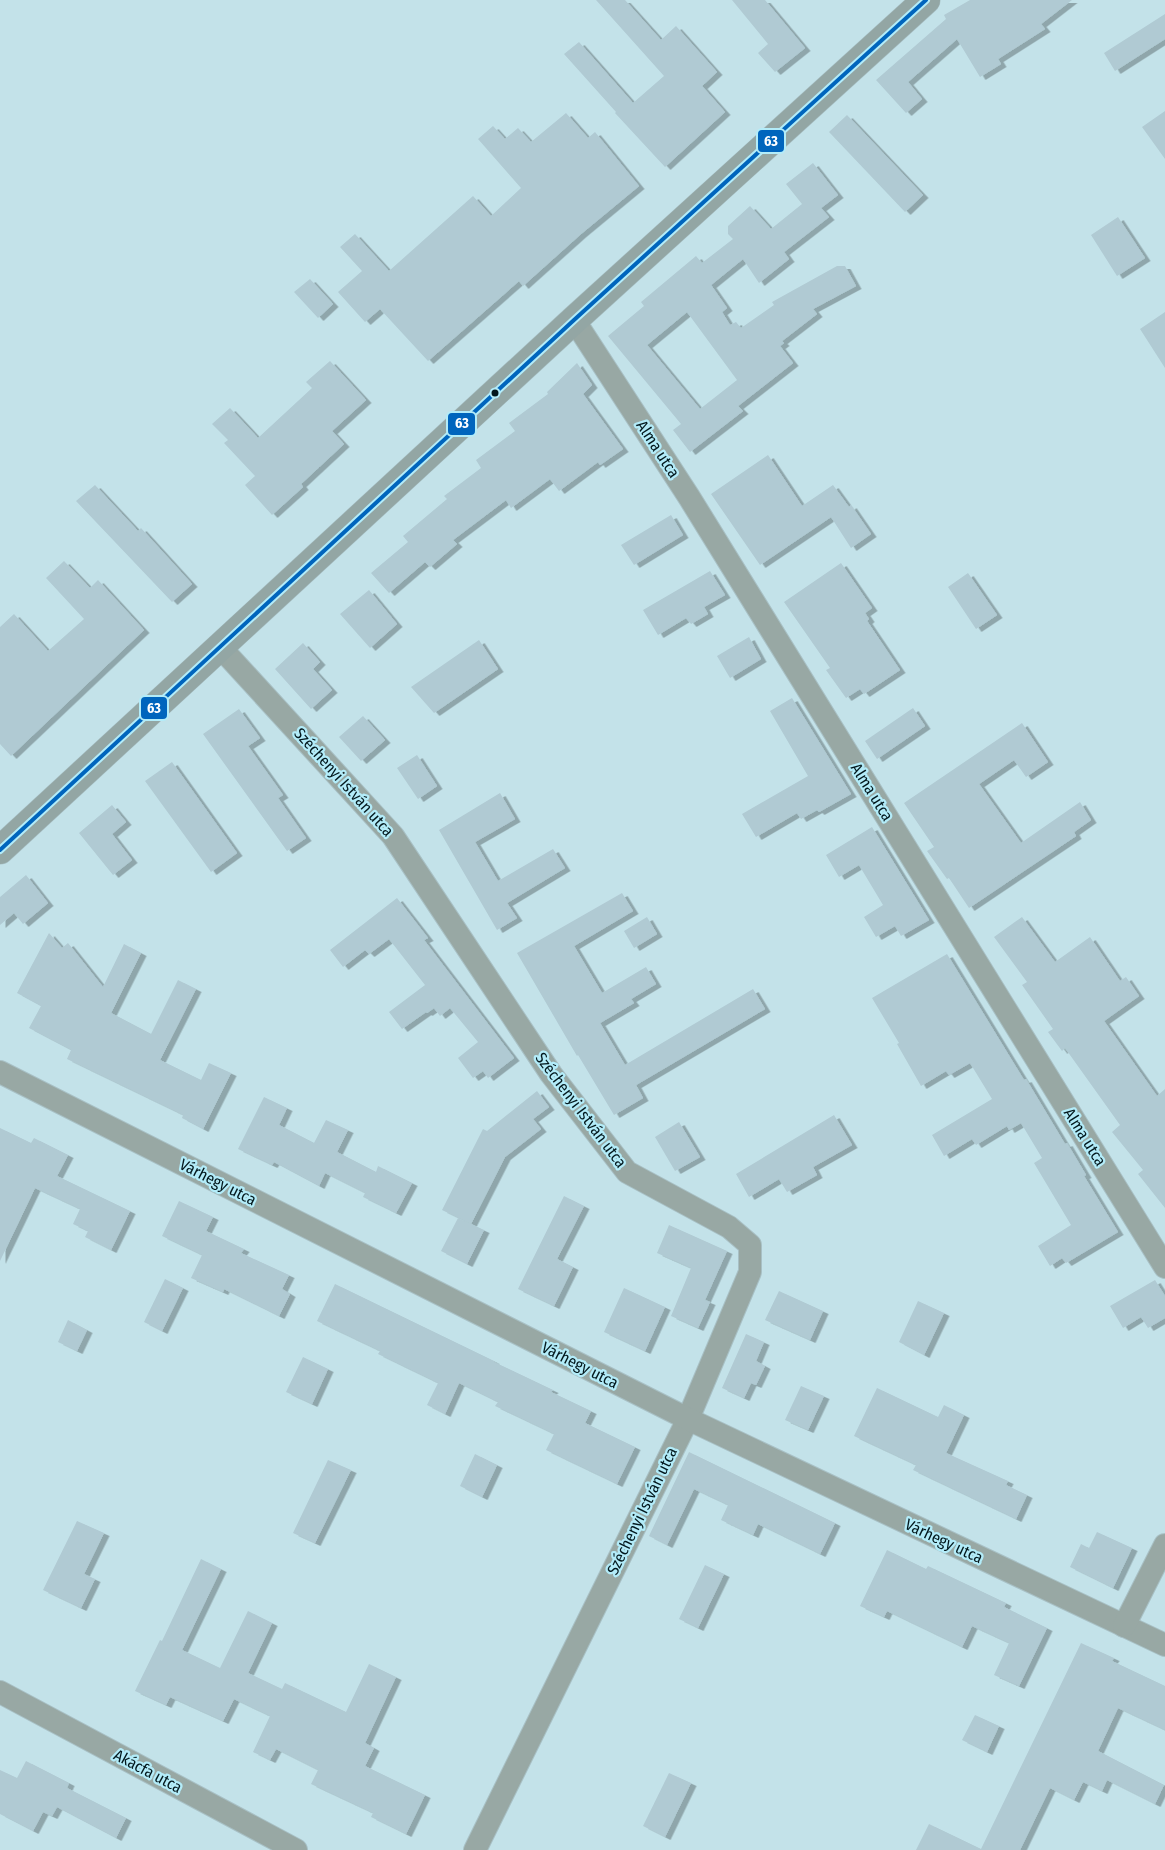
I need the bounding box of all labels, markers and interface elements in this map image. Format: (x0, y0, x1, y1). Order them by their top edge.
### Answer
line badge: 63 (757, 129, 785, 153)
text: 63 (764, 133, 778, 150)
unlabelled marker (490, 388, 500, 398)
line badge: 63 (447, 412, 476, 436)
text: 63 (455, 415, 469, 432)
street label: Alma utca (632, 417, 684, 481)
line badge: 63 (140, 696, 168, 720)
text: 63 (147, 700, 161, 717)
street label: Széchenyi István utca (290, 724, 398, 840)
street label: Alma utca (847, 760, 897, 824)
street label: Széchenyi István utca (531, 1049, 631, 1171)
street label: Alma utca (1060, 1105, 1110, 1169)
street label: Várhegy utca (176, 1155, 260, 1210)
street label: Várhegy utca (538, 1338, 622, 1393)
street label: Széchenyi István utca (603, 1444, 681, 1578)
street label: Várhegy utca (902, 1515, 986, 1567)
street label: Akácfa utca (111, 1745, 185, 1797)

